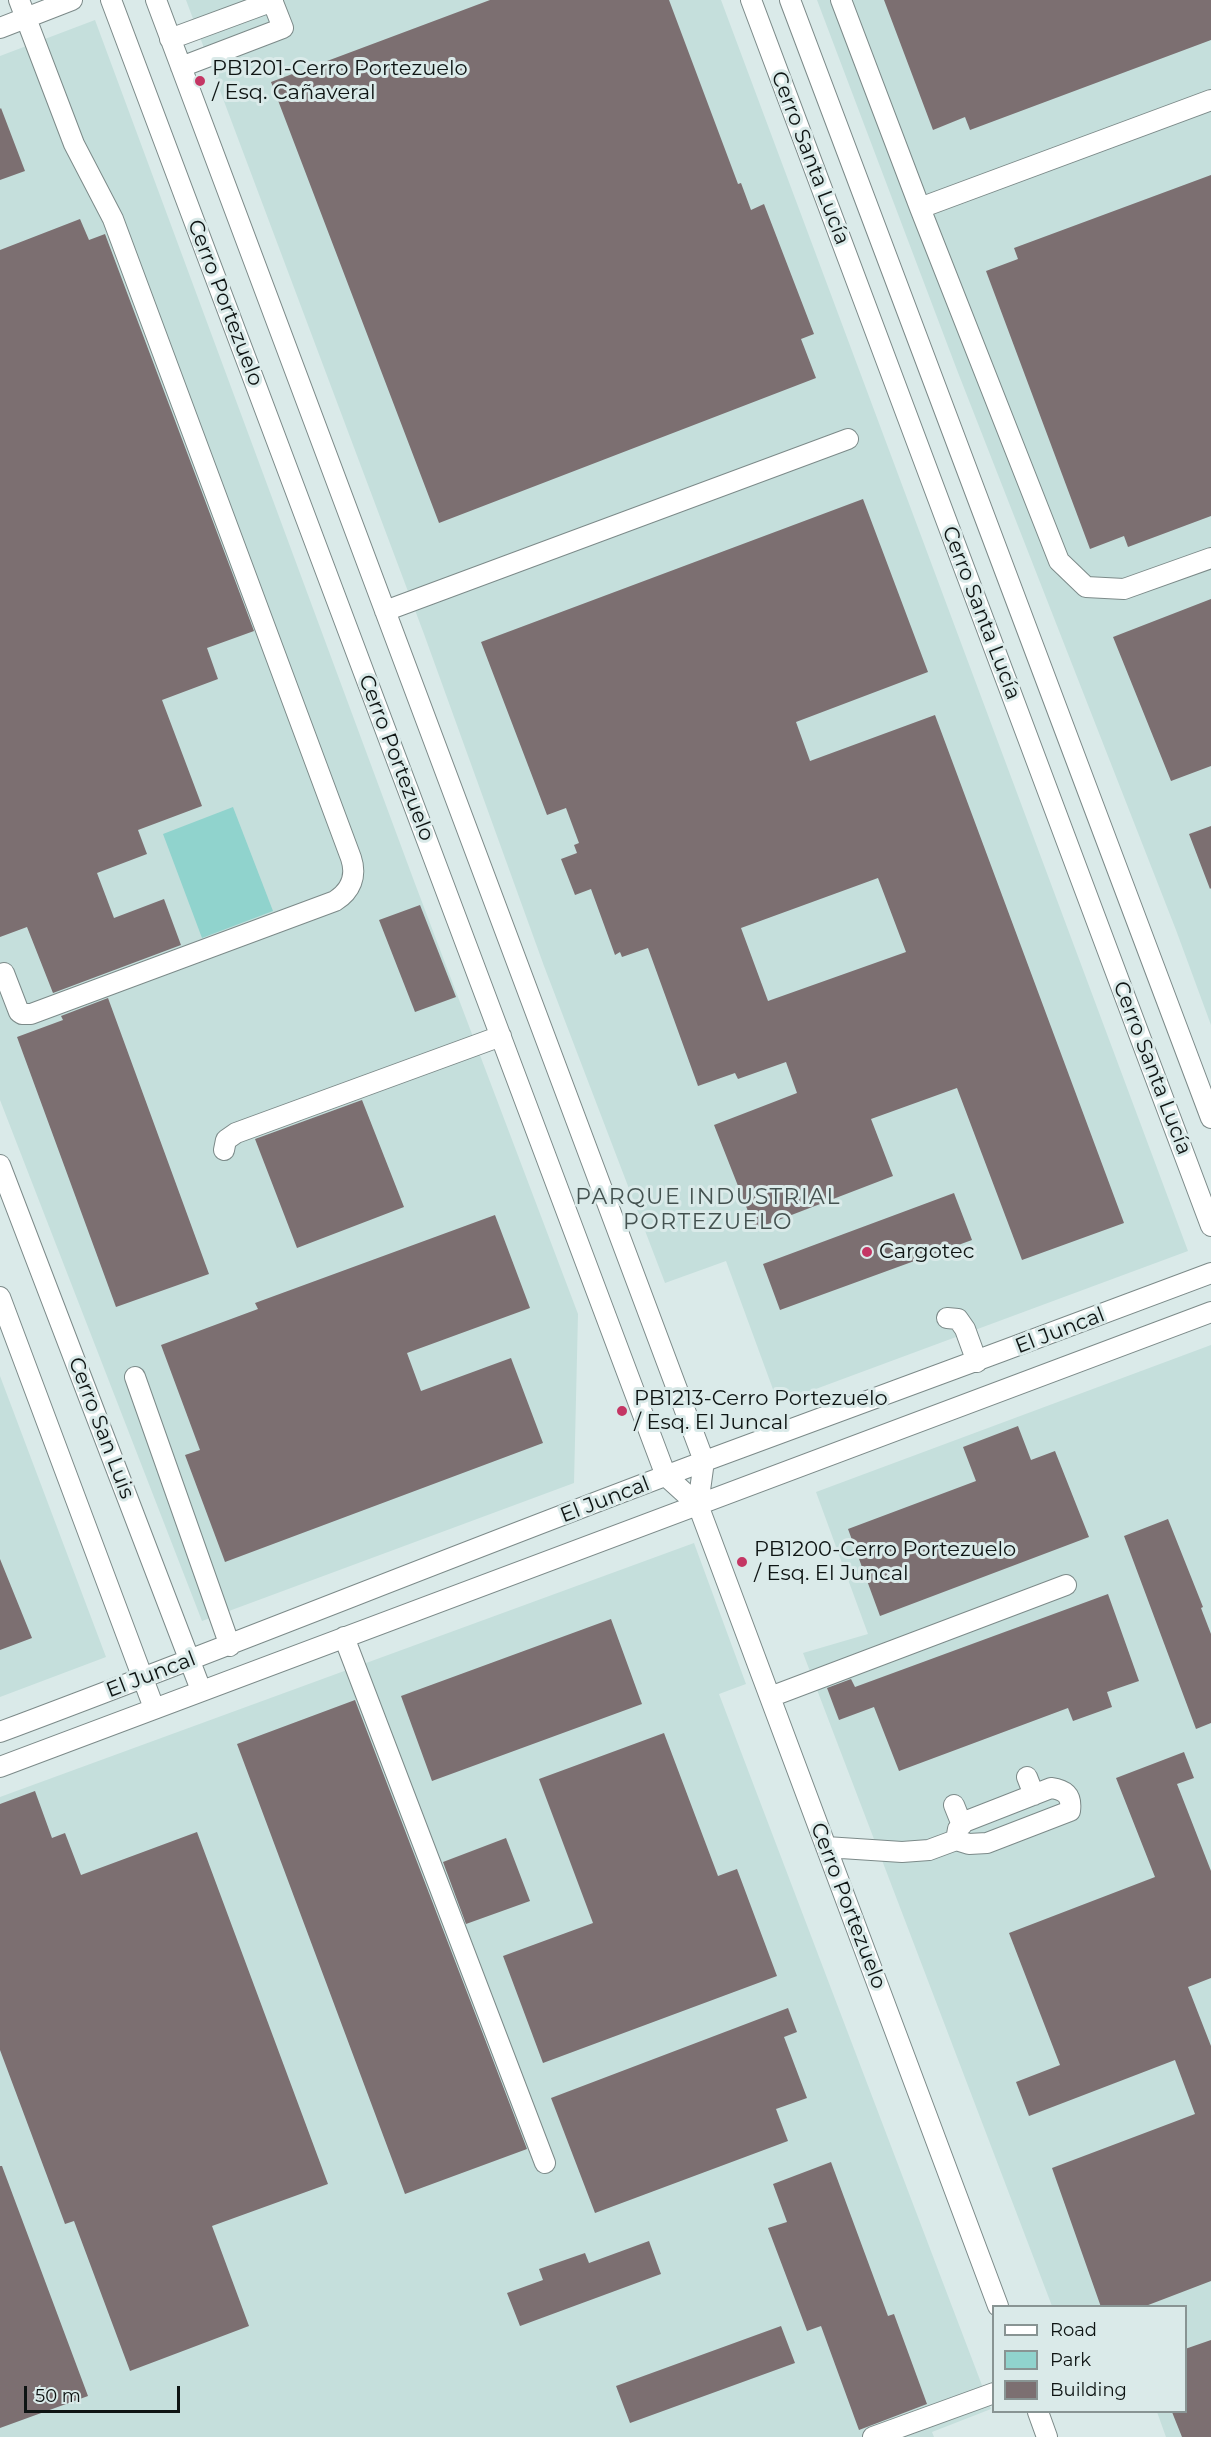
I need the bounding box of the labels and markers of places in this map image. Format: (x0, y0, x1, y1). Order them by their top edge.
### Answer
place label: PB1201-Cerro Portezuelo / Esq. Cañaveral (212, 56, 468, 106)
marker: PB1201-Cerro Portezuelo / Esq. Cañaveral (193, 74, 207, 88)
place label: Cargotec (879, 1239, 974, 1265)
marker: Cargotec (860, 1245, 874, 1259)
place label: PB1213-Cerro Portezuelo / Esq. El Juncal (634, 1386, 888, 1436)
marker: PB1213-Cerro Portezuelo / Esq. El Juncal (615, 1404, 629, 1418)
place label: PB1200-Cerro Portezuelo / Esq. El Juncal (754, 1537, 1016, 1587)
marker: PB1200-Cerro Portezuelo / Esq. El Juncal (735, 1555, 749, 1569)

